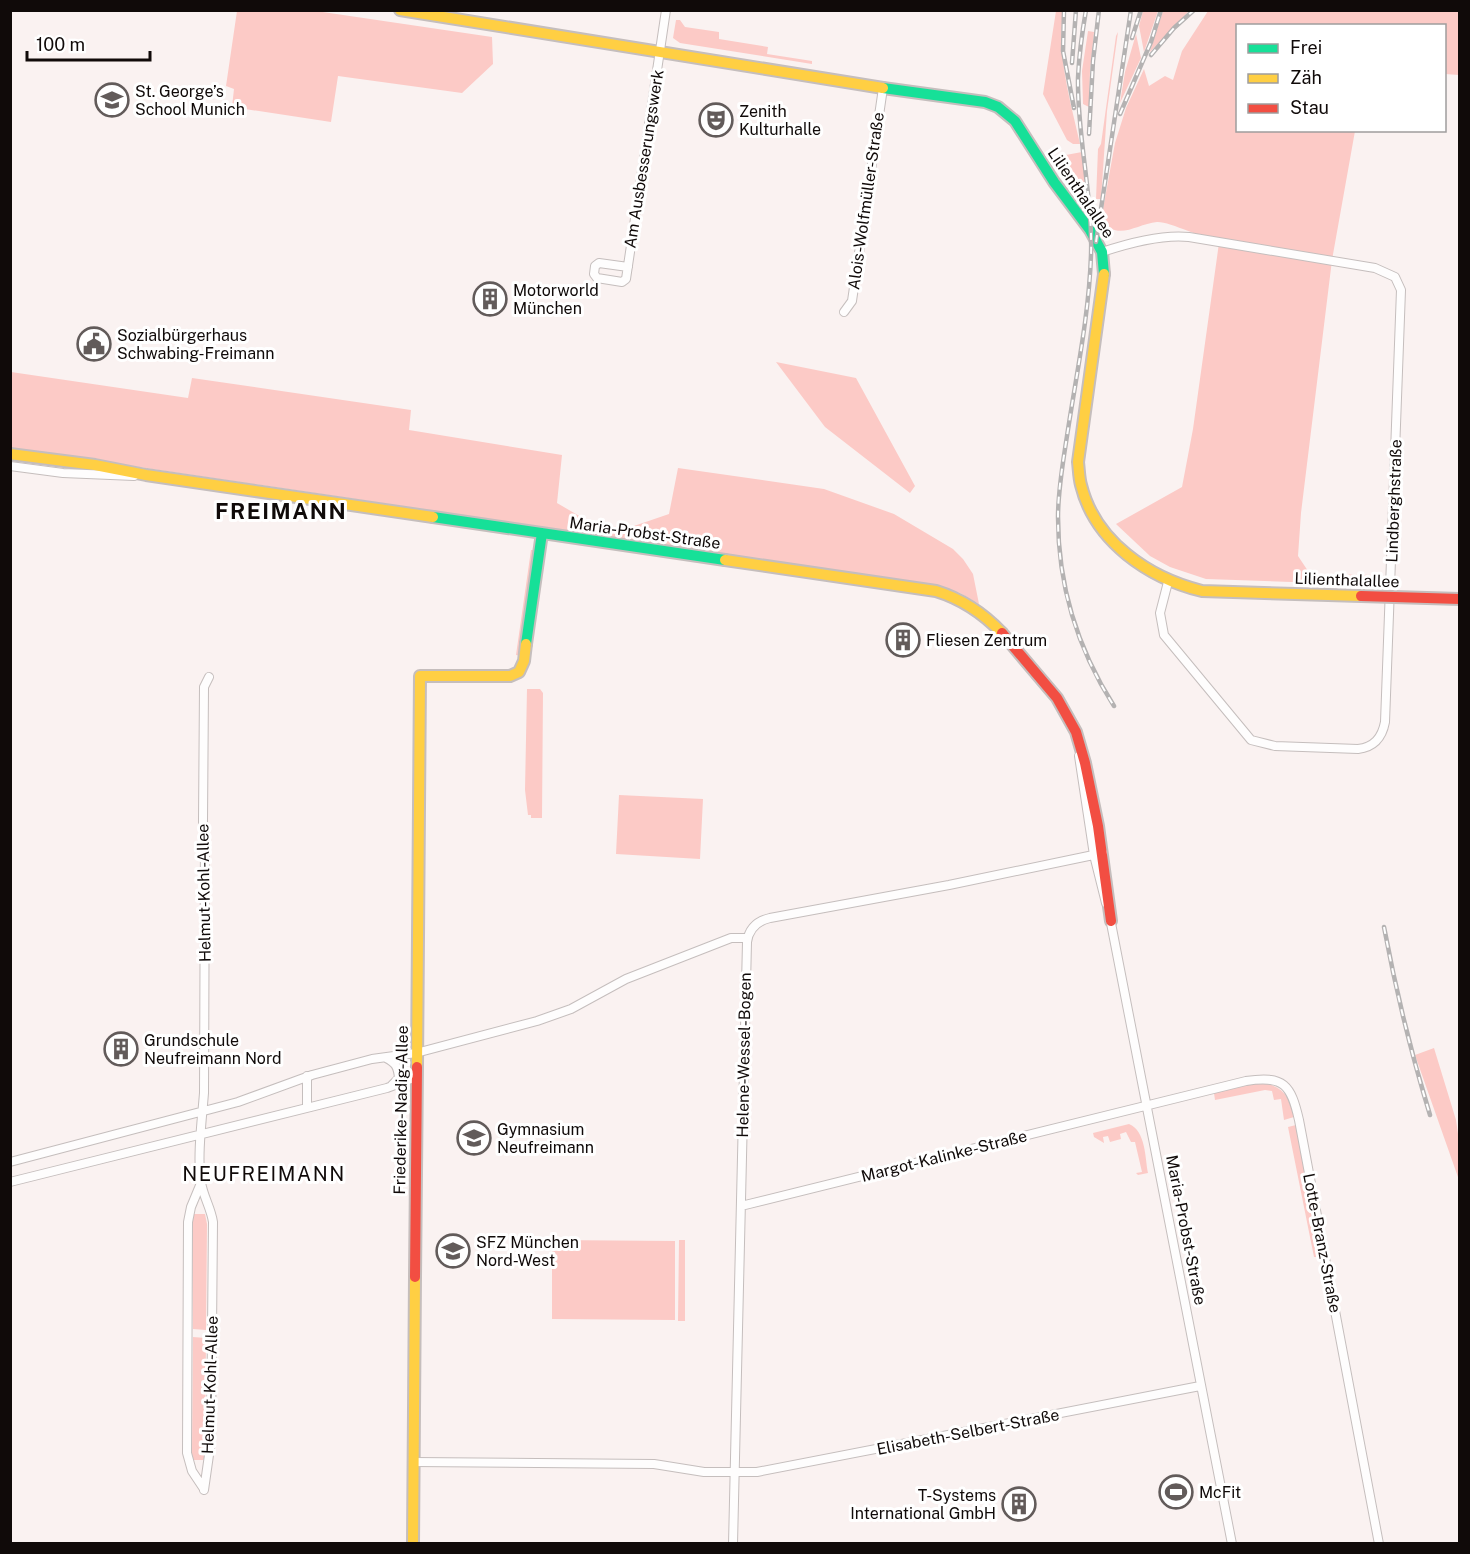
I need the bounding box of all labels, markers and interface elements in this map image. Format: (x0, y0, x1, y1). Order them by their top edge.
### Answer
scale bar (27, 24, 150, 62)
legend (1236, 24, 1446, 132)
text: 100 m (36, 34, 85, 55)
text: Frei (1290, 37, 1322, 58)
text: Zäh (1290, 67, 1322, 88)
street label: Am Ausbesserungswerk (620, 68, 668, 250)
school or university icon: St. George’s School Munich (94, 82, 130, 118)
place label: St. George’s School Munich (135, 82, 245, 119)
text: Stau (1290, 97, 1329, 118)
theatre icon: Zenith Kulturhalle (698, 102, 734, 138)
place label: Zenith Kulturhalle (739, 102, 821, 139)
street label: Alois-Wolfmüller-Straße (844, 111, 888, 291)
street label: Lilienthalallee (1044, 144, 1118, 242)
building icon: Motorworld München (472, 281, 508, 317)
place label: Motorworld München (513, 281, 599, 318)
public building icon: Sozialbürgerhaus Schwabing-Freimann (76, 326, 112, 362)
place label: Sozialbürgerhaus Schwabing-Freimann (117, 326, 275, 363)
street label: Lindberghstraße (1382, 439, 1406, 563)
district label: FREIMANN (215, 498, 347, 524)
street label: Maria-Probst-Straße (568, 513, 722, 553)
street label: Lilienthalallee (1294, 569, 1400, 591)
building icon: Fliesen Zentrum (885, 622, 921, 658)
place label: Fliesen Zentrum (926, 631, 1047, 650)
street label: Helmut-Kohl-Allee (193, 824, 215, 962)
street label: Helene-Wessel-Bogen (733, 972, 755, 1138)
street label: Friederike-Nadig-Allee (390, 1025, 412, 1195)
building icon: Grundschule Neufreimann Nord (103, 1031, 139, 1067)
place label: Grundschule Neufreimann Nord (144, 1031, 282, 1068)
school or university icon: Gymnasium Neufreimann (456, 1120, 492, 1156)
place label: Gymnasium Neufreimann (497, 1120, 594, 1157)
street label: Margot-Kalinke-Straße (859, 1126, 1029, 1186)
street label: Maria-Probst-Straße (1162, 1153, 1210, 1307)
district label: NEUFREIMANN (182, 1162, 346, 1186)
street label: Lotte-Branz-Straße (1299, 1172, 1345, 1314)
school or university icon: SFZ München Nord-West (435, 1233, 471, 1269)
place label: SFZ München Nord-West (476, 1233, 579, 1270)
street label: Helmut-Kohl-Allee (198, 1315, 222, 1455)
street label: Elisabeth-Selbert-Straße (875, 1405, 1061, 1459)
sports icon: McFit (1158, 1474, 1194, 1510)
place label: McFit (1199, 1483, 1241, 1502)
place label: T-Systems International GmbH (850, 1486, 996, 1523)
building icon: T-Systems International GmbH (1001, 1486, 1037, 1522)

